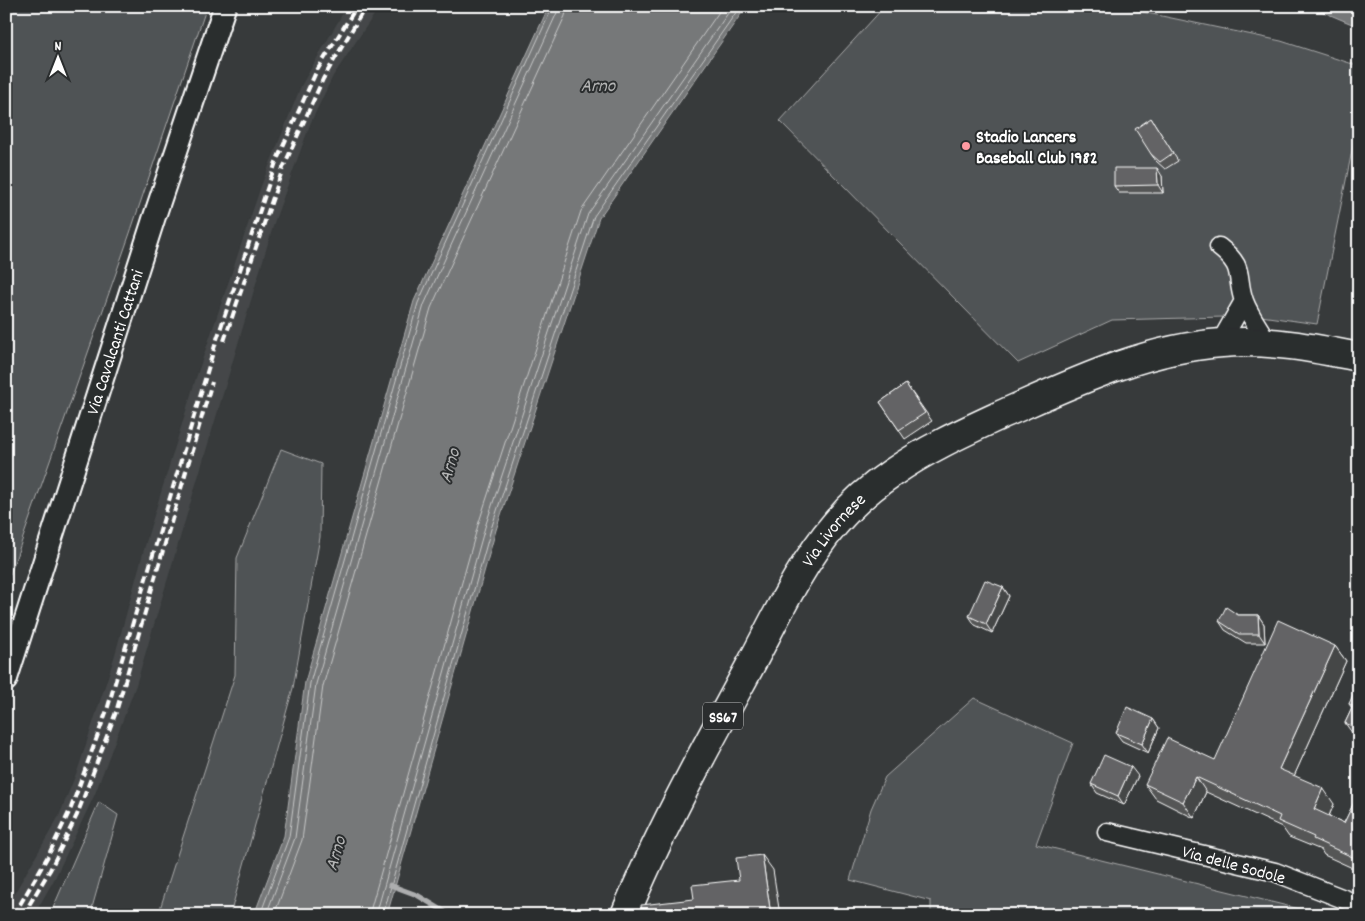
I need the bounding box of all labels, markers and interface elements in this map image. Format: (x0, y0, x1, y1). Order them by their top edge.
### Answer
north arrow (32, 32, 82, 82)
text: N (55, 37, 62, 57)
water label: Arno (581, 74, 617, 101)
place label: Stadio Lancers Baseball Club 1982 (976, 126, 1098, 172)
marker: Stadio Lancers Baseball Club 1982 (960, 140, 972, 152)
street label: Via Cavalcanti Cattani (82, 267, 152, 418)
water label: Arno (434, 444, 470, 486)
street label: Via Livornese (797, 489, 872, 573)
road number: SS67 (703, 702, 743, 729)
water label: Arno (320, 832, 356, 874)
street label: Via delle Sodole (1179, 841, 1288, 892)

